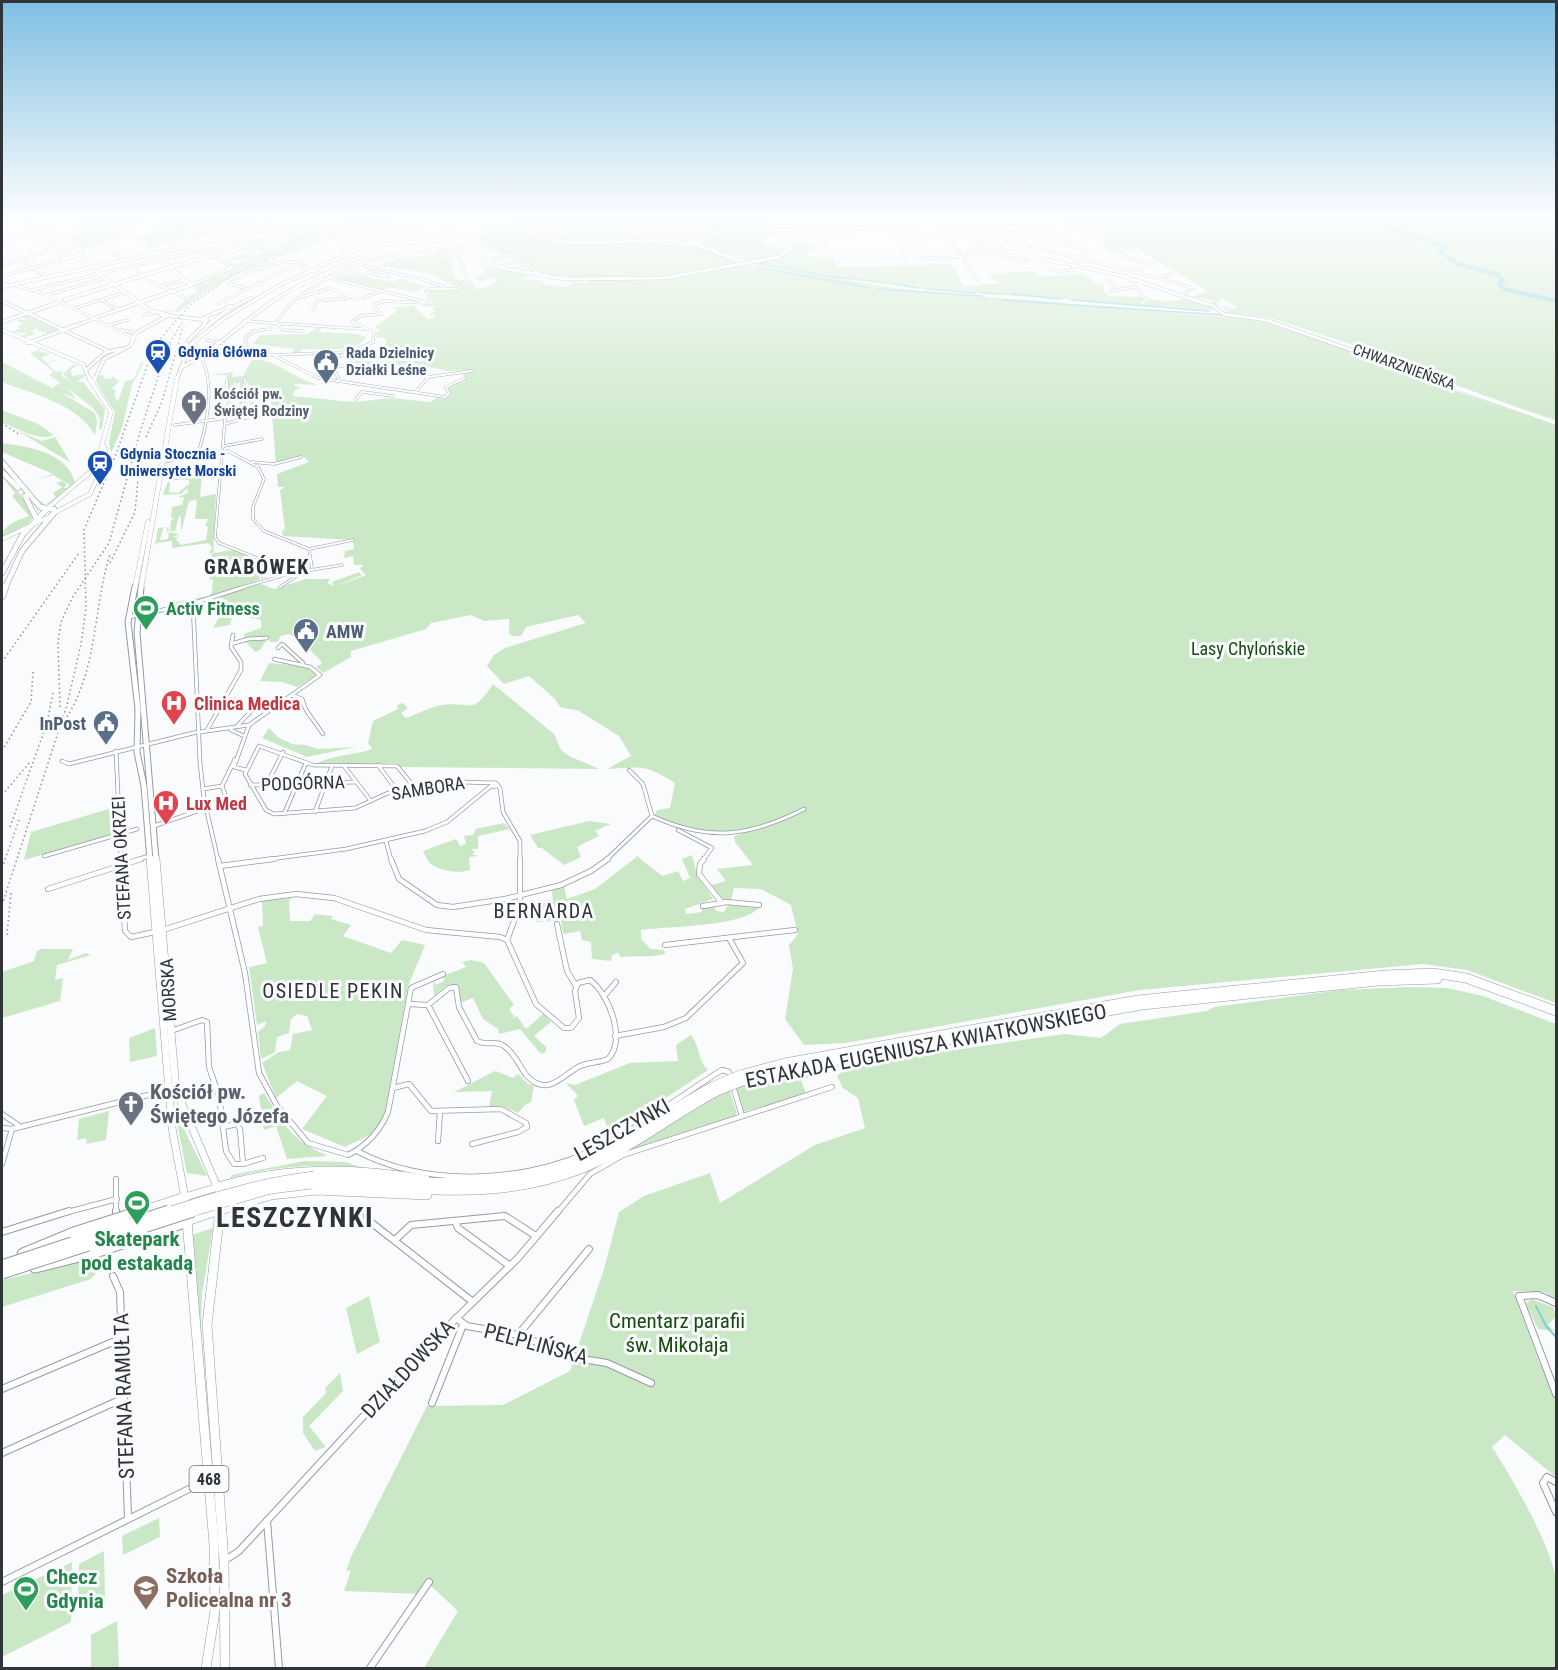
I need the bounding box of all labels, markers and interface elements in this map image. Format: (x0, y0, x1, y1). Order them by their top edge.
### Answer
station icon: Gdynia Główna (143, 337, 173, 375)
street label: CHWARZNIEŃSKA (1350, 340, 1458, 394)
place label: Gdynia Główna (178, 343, 267, 361)
place label: Rada Dzielnicy Działki Leśne (346, 344, 434, 379)
public building icon: Rada Dzielnicy Działki Leśne (311, 347, 341, 385)
place label: Kościół pw. Świętej Rodziny (214, 385, 310, 420)
church icon: Kościół pw. Świętej Rodziny (179, 388, 209, 426)
place label: Gdynia Stocznia - Uniwersytet Morski (120, 445, 236, 480)
station icon: Gdynia Stocznia - Uniwersytet Morski (85, 448, 115, 486)
district label: GRABÓWEK (204, 555, 310, 579)
sports icon: Activ Fitness (131, 593, 161, 631)
place label: Activ Fitness (166, 598, 260, 619)
public building icon: AMW (291, 616, 321, 654)
place label: AMW (326, 621, 364, 642)
park label: Lasy Chylońskie (1191, 638, 1305, 659)
hospital icon: Clinica Medica (159, 688, 189, 726)
place label: Clinica Medica (194, 693, 300, 714)
public building icon: InPost (91, 708, 121, 746)
place label: InPost (40, 713, 86, 734)
street label: PODGÓRNA (261, 771, 346, 795)
street label: SAMBORA (390, 772, 467, 804)
hospital icon: Lux Med (151, 788, 181, 826)
place label: Lux Med (186, 793, 247, 814)
street label: STEFANA OKRZEI (107, 795, 135, 921)
district label: BERNARDA (494, 899, 594, 923)
street label: MORSKA (156, 957, 180, 1022)
district label: OSIEDLE PEKIN (262, 979, 404, 1003)
street label: ESTAKADA EUGENIUSZA KWIATKOWSKIEGO (743, 999, 1109, 1093)
place label: Kościół pw. Świętego Józefa (150, 1080, 289, 1128)
church icon: Kościół pw. Świętego Józefa (116, 1089, 146, 1127)
street label: LESZCZYNKI (570, 1094, 674, 1166)
sports icon: Skatepark pod estakadą (122, 1188, 152, 1226)
district label: LESZCZYNKI (216, 1201, 374, 1234)
place label: Skatepark pod estakadą (81, 1227, 193, 1275)
park label: Cmentarz parafii św. Mikołaja (609, 1309, 745, 1357)
street label: STEFANA RAMUŁTA (109, 1313, 139, 1479)
street label: DZIAŁDOWSKA (356, 1315, 460, 1423)
street label: PELPLIŃSKA (482, 1319, 590, 1369)
road number: 468 (190, 1466, 228, 1492)
place label: Szkoła Policealna nr 3 (166, 1564, 292, 1612)
place label: Checz Gdynia (46, 1565, 104, 1613)
school or university icon: Szkoła Policealna nr 3 (131, 1573, 161, 1611)
sports icon: Checz Gdynia (11, 1574, 41, 1612)

